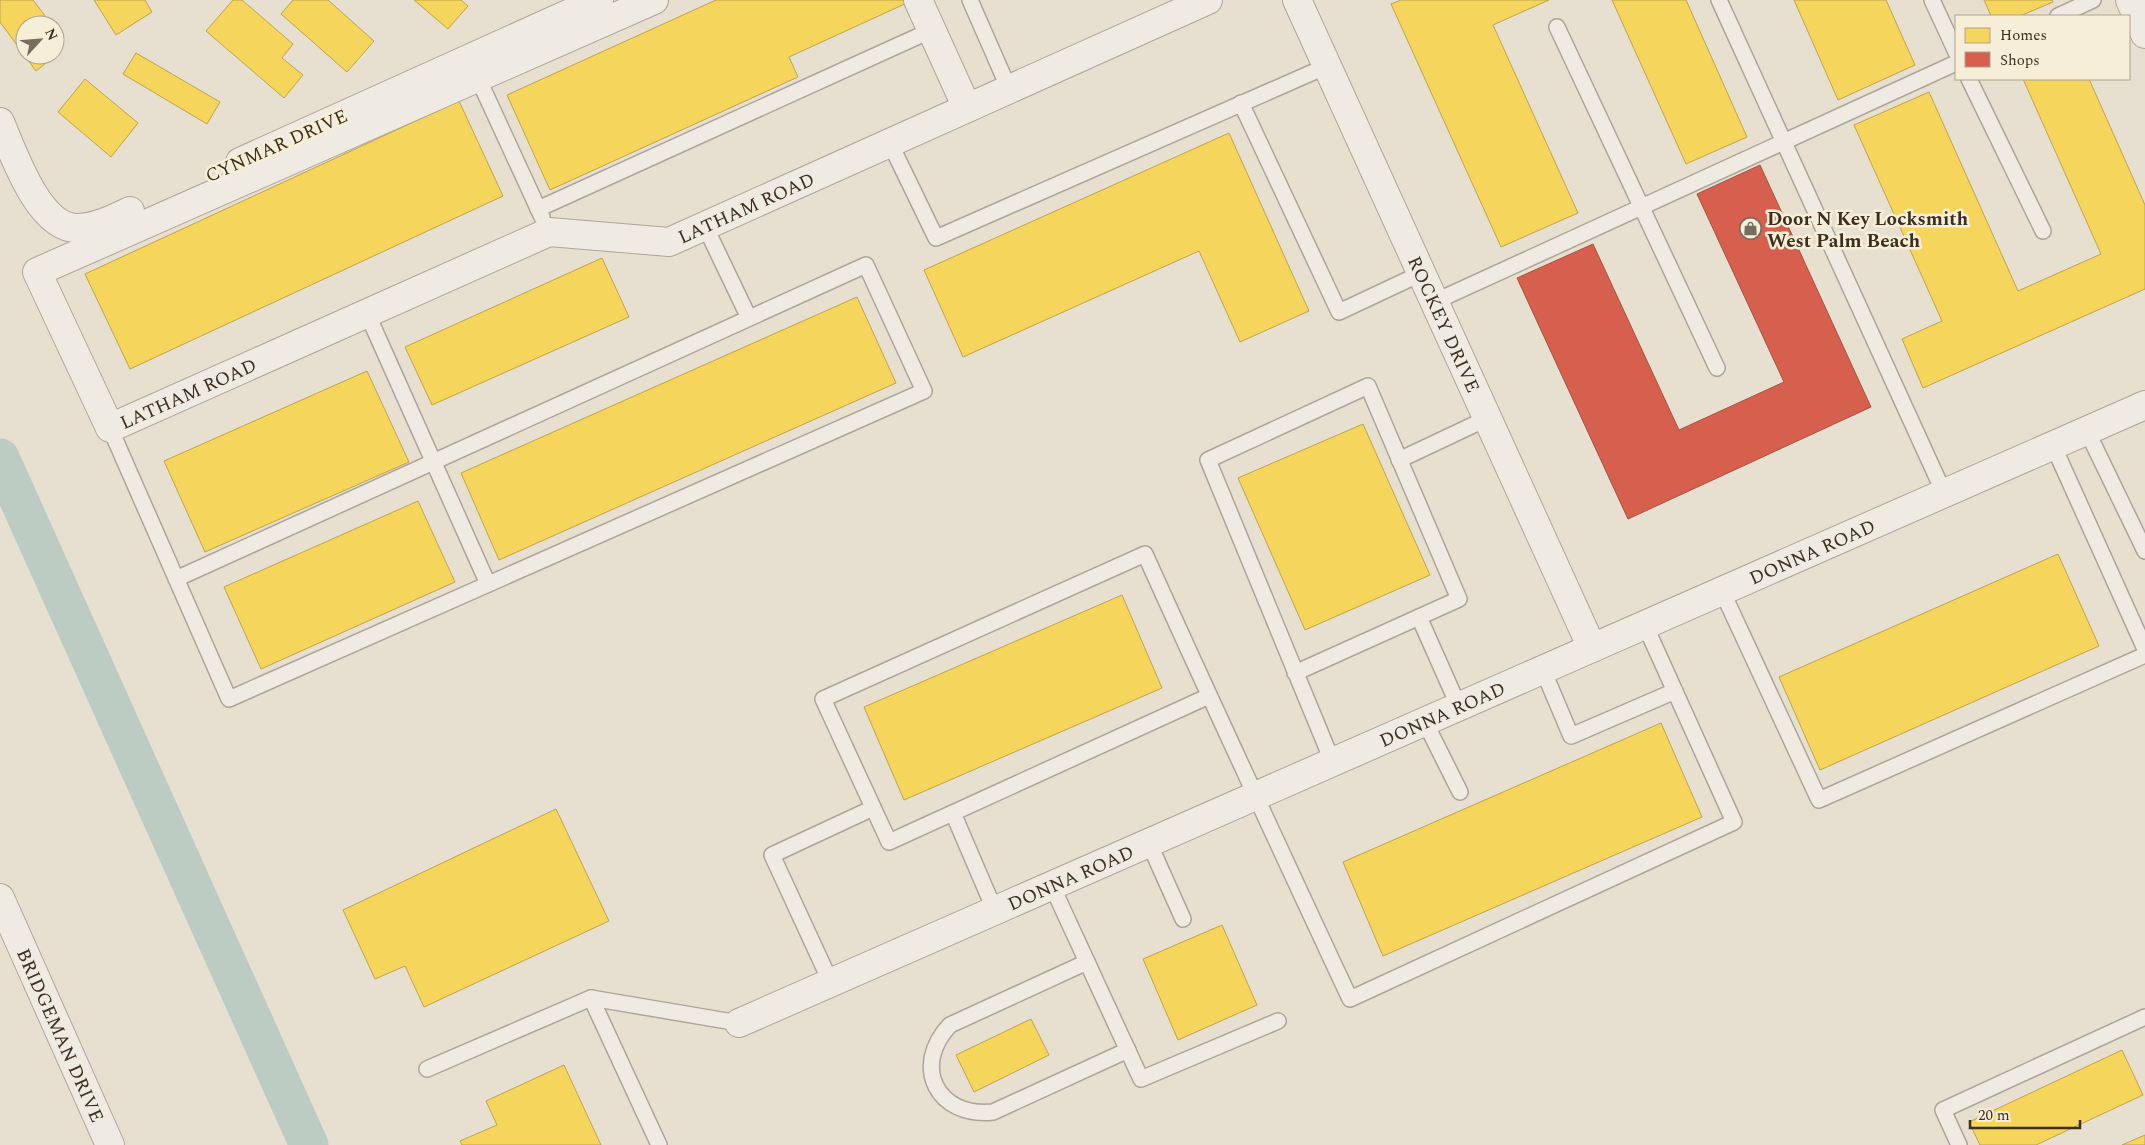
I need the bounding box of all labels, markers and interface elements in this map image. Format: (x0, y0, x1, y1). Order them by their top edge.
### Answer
north arrow (15, 15, 65, 65)
legend (1955, 15, 2130, 80)
text: Homes (2000, 24, 2047, 47)
text: N (39, 25, 63, 44)
text: Shops (2000, 49, 2040, 72)
street label: CYNMAR DRIVE (201, 102, 352, 191)
street label: LATHAM ROAD (673, 165, 820, 252)
place label: Door N Key Locksmith West Palm Beach (1767, 205, 1969, 256)
shop icon: Door N Key Locksmith West Palm Beach (1739, 217, 1763, 241)
street label: ROCKEY DRIVE (1399, 252, 1487, 398)
street label: LATHAM ROAD (116, 351, 262, 438)
street label: DONNA ROAD (1745, 512, 1880, 593)
street label: DONNA ROAD (1375, 675, 1510, 756)
street label: DONNA ROAD (1003, 838, 1139, 919)
street label: BRIDGEMAN DRIVE (8, 944, 111, 1127)
scale bar (1970, 1098, 2080, 1130)
text: 20 m (1978, 1104, 2010, 1127)

